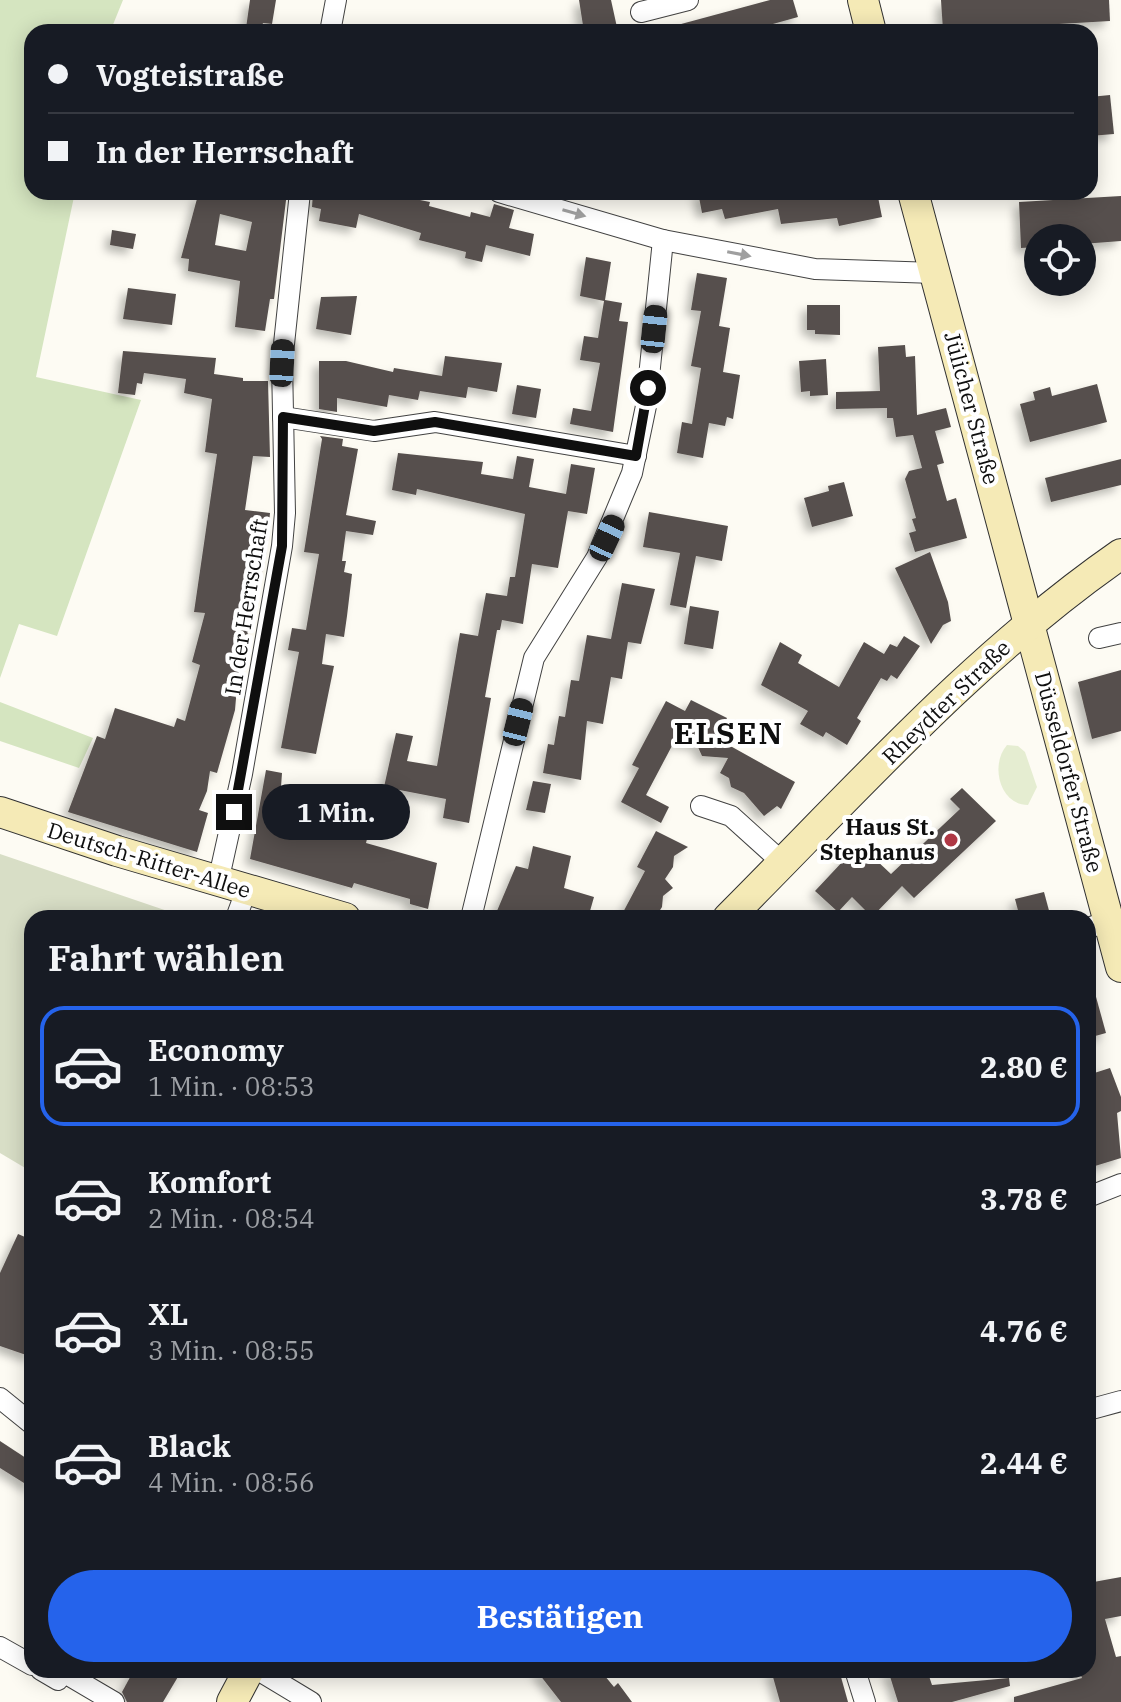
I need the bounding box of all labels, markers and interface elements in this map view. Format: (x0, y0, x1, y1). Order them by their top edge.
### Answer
text: Vogteistraße (96, 55, 284, 94)
text: In der Herrschaft (96, 132, 354, 171)
one-way arrow (562, 207, 586, 220)
map controls (1024, 224, 1096, 296)
button: locate (1024, 224, 1096, 296)
one-way arrow (727, 249, 752, 261)
car (640, 304, 668, 354)
street label: Jülicher Straße (938, 328, 1007, 488)
car (269, 338, 295, 388)
route start (630, 370, 666, 406)
car (586, 511, 628, 565)
street label: In der Herrschaft (217, 516, 274, 697)
street label: Rheydter Straße (875, 633, 1016, 770)
street label: Düsseldorfer Straße (1029, 668, 1110, 876)
car (501, 696, 535, 748)
district label: ELSEN (674, 713, 784, 752)
callout: 1 Min. (262, 784, 410, 840)
route end (216, 794, 252, 830)
text: 1 Min. (297, 795, 375, 829)
place label: Haus St. Stephanus (820, 812, 935, 866)
street label: Deutsch-Ritter-Allee (44, 815, 254, 904)
marker: Haus St. Stephanus (942, 831, 960, 849)
text: Fahrt wählen (48, 934, 284, 981)
icon: car (52, 1030, 124, 1102)
text: Economy (148, 1030, 284, 1069)
text: 2.80 € (980, 1047, 1068, 1086)
text: 1 Min. · 08:53 (148, 1069, 315, 1103)
icon: car (52, 1162, 124, 1234)
text: Komfort (148, 1162, 271, 1201)
text: 3.78 € (980, 1179, 1068, 1218)
text: 2 Min. · 08:54 (148, 1201, 315, 1235)
icon: car (52, 1294, 124, 1366)
text: XL (148, 1294, 188, 1333)
text: 4.76 € (980, 1311, 1068, 1350)
text: 3 Min. · 08:55 (148, 1333, 315, 1367)
icon: car (52, 1426, 124, 1498)
text: Black (148, 1426, 231, 1465)
text: 2.44 € (980, 1443, 1068, 1482)
text: 4 Min. · 08:56 (148, 1465, 315, 1499)
button: Bestätigen (48, 1570, 1072, 1662)

